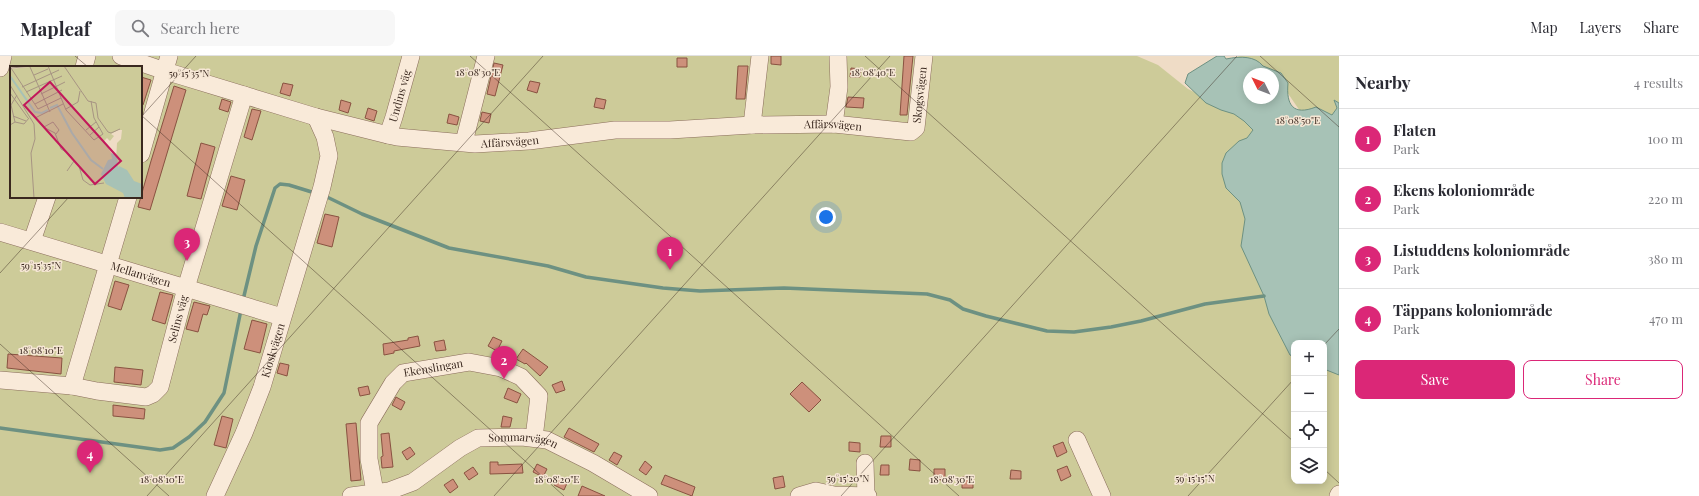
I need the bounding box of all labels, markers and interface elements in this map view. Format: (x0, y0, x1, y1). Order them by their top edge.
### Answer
search box (115, 10, 395, 46)
text: Mapleaf (20, 15, 91, 41)
icon: search (129, 17, 151, 39)
text: Search here (161, 18, 240, 38)
text: Map (1530, 18, 1558, 37)
text: Layers (1580, 18, 1621, 37)
text: Share (1643, 18, 1679, 37)
text: 18°08'30"E (456, 65, 500, 79)
text: 18°08'40"E (851, 65, 895, 79)
street label: Skogsvägen (909, 65, 930, 124)
inset map (10, 66, 142, 198)
text: 59°15'35"N (169, 66, 209, 80)
street label: Undins väg (385, 67, 414, 124)
north arrow (1243, 68, 1279, 104)
text: Nearby (1355, 71, 1410, 93)
text: 4 results (1634, 74, 1683, 91)
text: 18°08'50"E (1276, 113, 1320, 127)
street label: Affärsvägen (803, 116, 863, 134)
text: Flaten (1393, 120, 1436, 140)
text: 1 (1366, 130, 1370, 147)
text: 100 m (1648, 130, 1683, 147)
street label: Affärsvägen (479, 132, 540, 151)
text: Park (1393, 140, 1420, 157)
text: Ekens koloniområde (1393, 180, 1535, 200)
text: 2 (1365, 190, 1371, 207)
text: 220 m (1648, 190, 1683, 207)
text: Park (1393, 200, 1420, 217)
your location (816, 207, 836, 227)
pin: 3 (174, 228, 200, 261)
pin: 1 (657, 237, 683, 270)
text: Listuddens koloniområde (1393, 240, 1570, 260)
text: 3 (1365, 250, 1371, 267)
text: 380 m (1648, 250, 1683, 267)
text: 59°15'35"N (21, 258, 61, 272)
street label: Mellanvägen (109, 258, 173, 290)
text: Park (1393, 260, 1420, 277)
street label: Selins väg (164, 293, 191, 344)
text: Täppans koloniområde (1393, 300, 1553, 320)
text: 4 (1365, 310, 1371, 327)
text: 470 m (1649, 310, 1683, 327)
text: Park (1393, 320, 1420, 337)
street label: Kioskvägen (257, 321, 288, 379)
map controls (1291, 340, 1327, 484)
button: + (1291, 340, 1327, 376)
text: 18°08'10"E (19, 343, 63, 357)
pin: 2 (491, 346, 517, 379)
street label: Ekenslingan (402, 355, 464, 380)
button: Save (1355, 360, 1515, 399)
button: Share (1523, 360, 1683, 399)
button: − (1291, 376, 1327, 412)
button: locate (1291, 412, 1327, 448)
street label: Sommarvägen (488, 429, 561, 452)
pin: 4 (77, 440, 103, 473)
button: layers (1291, 448, 1327, 484)
text: 59°15'20"N (827, 471, 869, 485)
text: 59°15'15"N (1175, 471, 1215, 485)
text: 18°08'10"E (140, 472, 184, 486)
text: 18°08'20"E (535, 472, 579, 486)
text: 18°08'30"E (930, 472, 974, 486)

